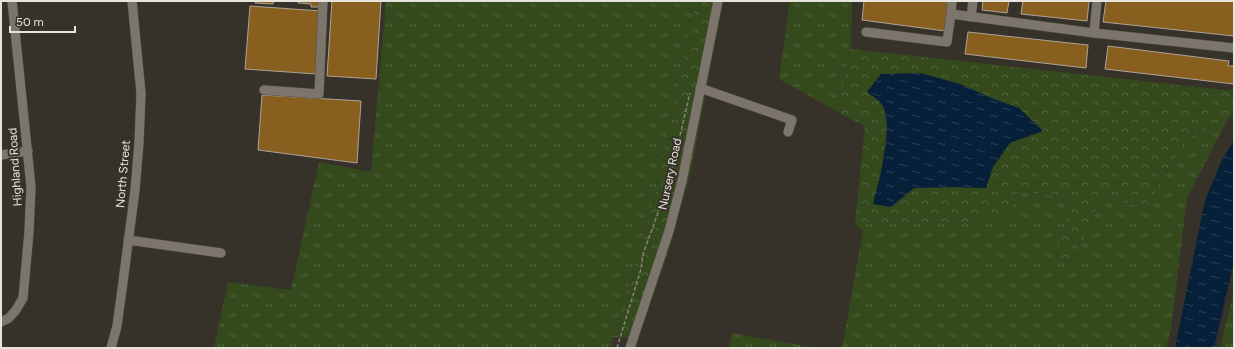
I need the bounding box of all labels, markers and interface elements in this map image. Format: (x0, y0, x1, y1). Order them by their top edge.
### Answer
scale bar (10, 8, 75, 34)
text: 50 m (16, 15, 44, 29)
street label: Highland Road (5, 127, 25, 207)
street label: Nursery Road (656, 137, 684, 211)
street label: North Street (113, 139, 133, 209)

